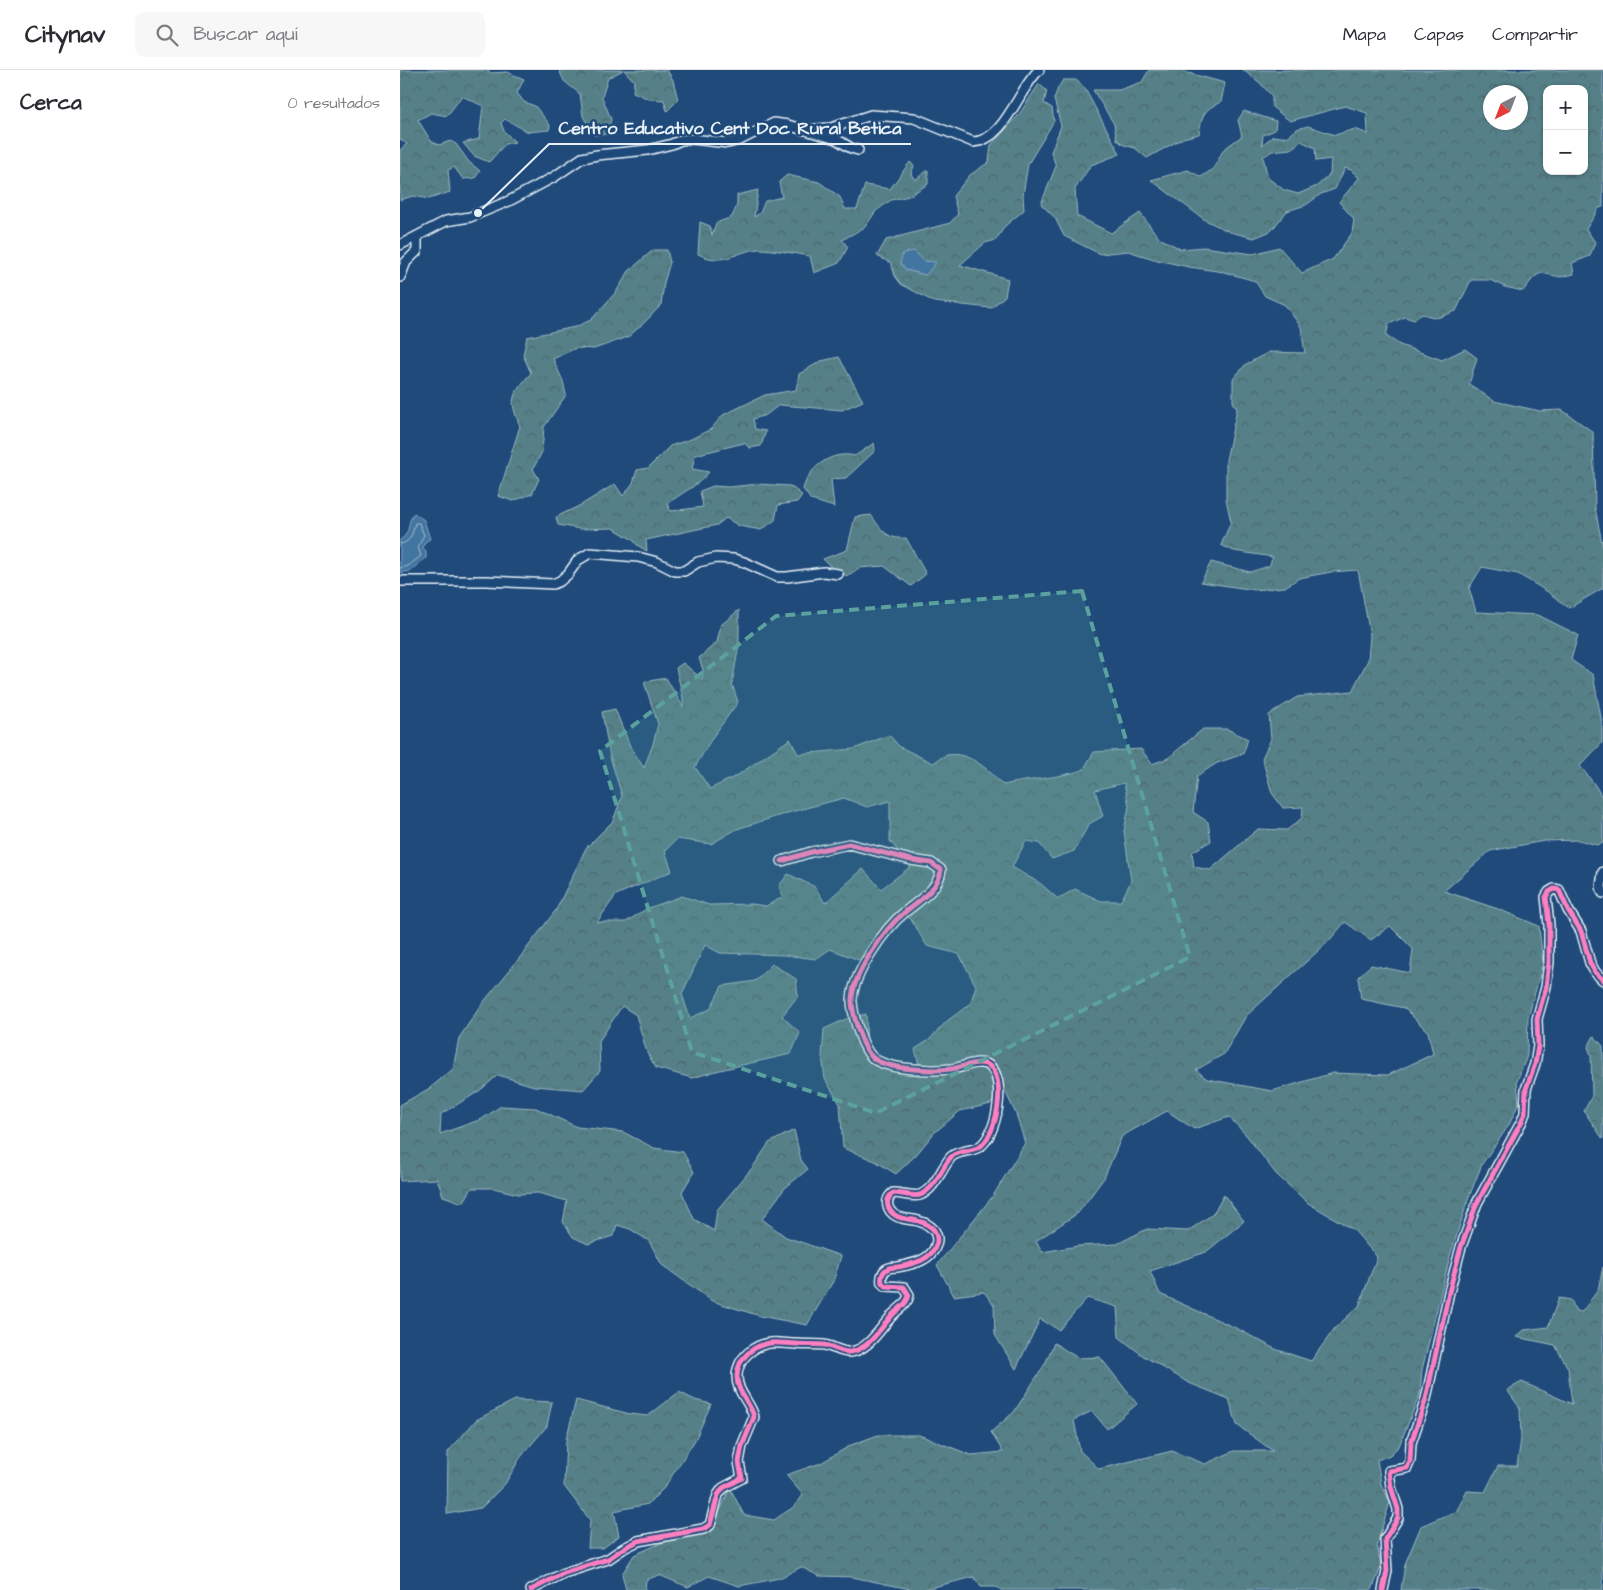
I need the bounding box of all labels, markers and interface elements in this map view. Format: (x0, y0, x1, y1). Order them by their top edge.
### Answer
search box (135, 12, 485, 57)
text: Citynav (25, 18, 105, 52)
icon: search (153, 21, 181, 49)
text: Buscar aquí (193, 21, 298, 48)
text: Mapa (1343, 22, 1386, 47)
text: Capas (1414, 22, 1464, 47)
text: Compartir (1492, 22, 1578, 47)
north arrow (1483, 85, 1528, 130)
map controls (1543, 85, 1588, 175)
button: + (1543, 85, 1588, 130)
text: Cerca (20, 88, 82, 117)
text: 0 resultados (288, 92, 380, 114)
callout: Centro Educativo Cent Doc Rural Betica (549, 111, 911, 144)
text: Centro Educativo Cent Doc Rural Betica (559, 116, 902, 141)
button: − (1543, 130, 1588, 175)

